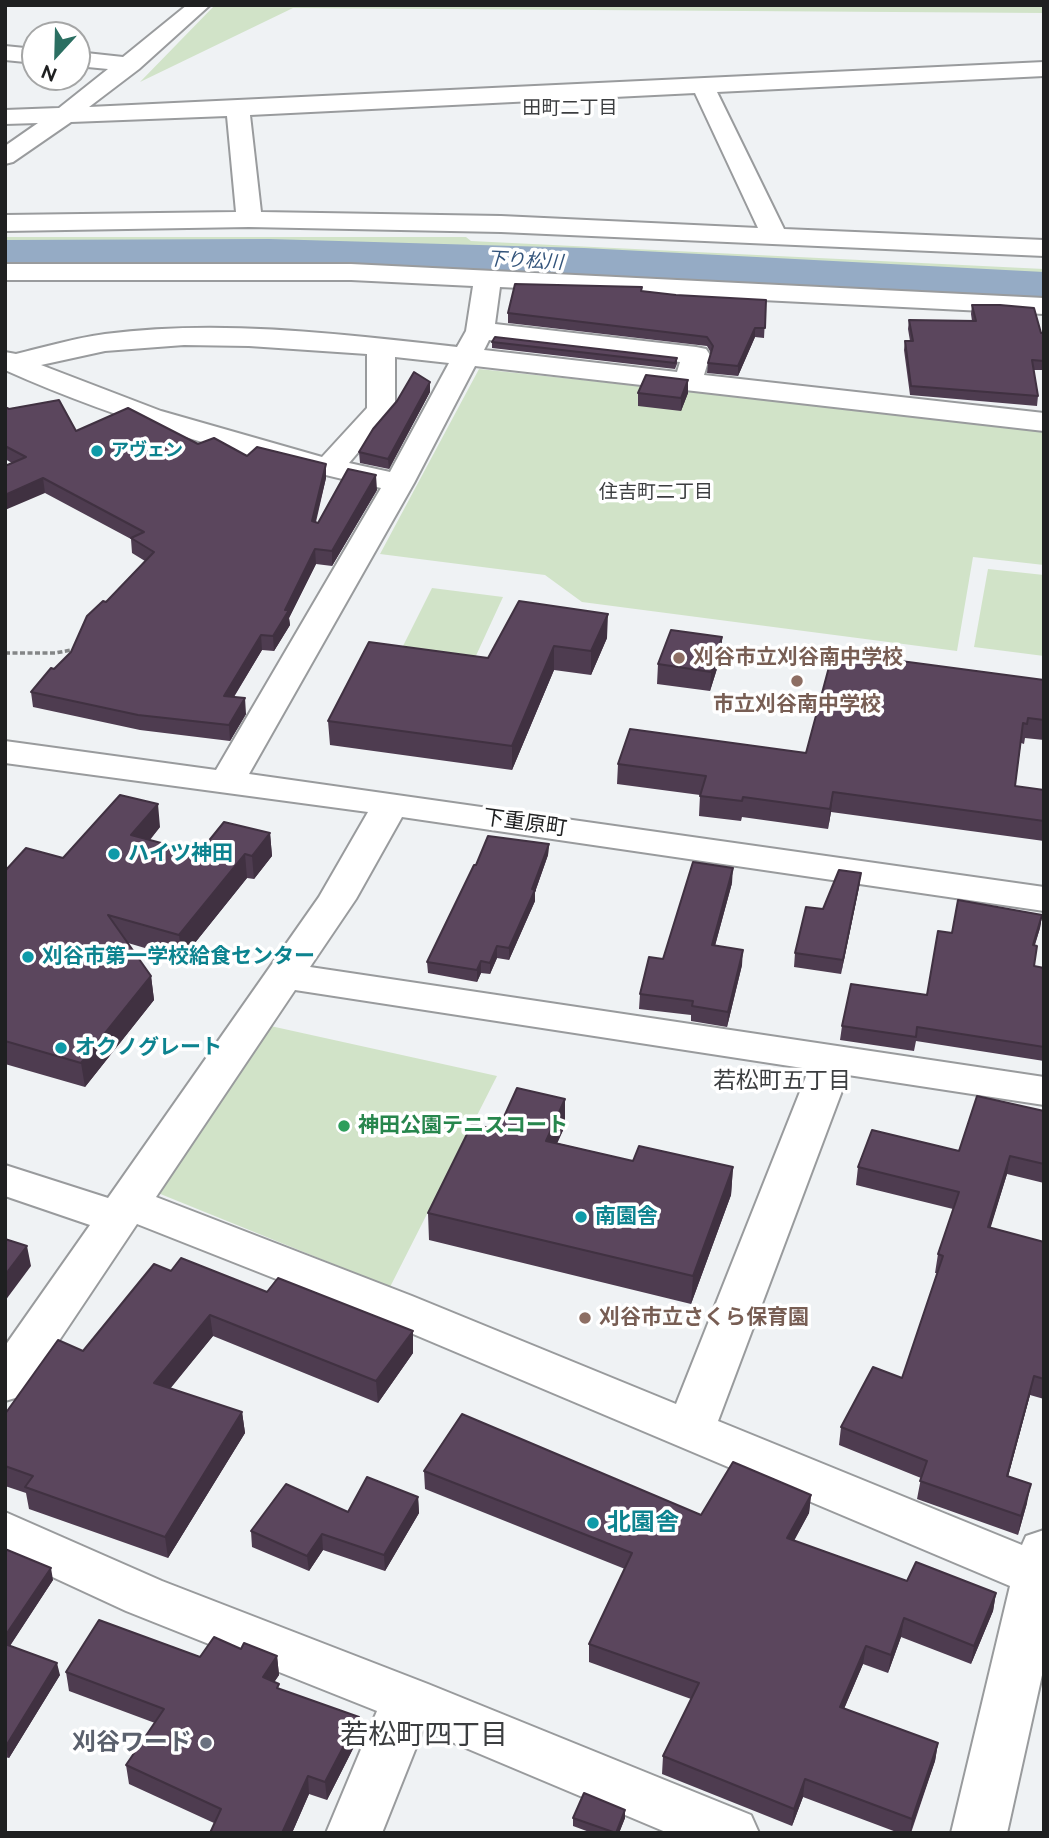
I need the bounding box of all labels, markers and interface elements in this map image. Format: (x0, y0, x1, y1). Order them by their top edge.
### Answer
north arrow (21, 21, 91, 91)
text: N (38, 61, 60, 87)
district label: 田町二丁目 (523, 97, 617, 119)
water label: 下り松川 (486, 248, 564, 274)
place label: アヴェン (111, 440, 183, 462)
marker: アヴェン (89, 443, 105, 459)
district label: 住吉町二丁目 (599, 481, 713, 503)
place label: 刈谷市立刈谷南中学校 (693, 645, 903, 671)
marker: 刈谷市立刈谷南中学校 (671, 650, 687, 666)
marker: 市立刈谷南中学校 (789, 673, 805, 689)
place label: 市立刈谷南中学校 (713, 692, 881, 718)
street label: 下重原町 (482, 805, 568, 841)
place label: ハイツ神田 (128, 841, 233, 867)
marker: ハイツ神田 (106, 846, 122, 862)
place label: 刈谷市第一学校給食センター (42, 944, 315, 970)
marker: 刈谷市第一学校給食センター (20, 949, 36, 965)
place label: オクノグレート (75, 1035, 222, 1061)
marker: オクノグレート (53, 1040, 69, 1056)
district label: 若松町五丁目 (713, 1067, 851, 1095)
place label: 神田公園テニスコート (358, 1113, 568, 1139)
marker: 神田公園テニスコート (336, 1118, 352, 1134)
place label: 南園舎 (595, 1204, 658, 1230)
marker: 南園舎 (573, 1209, 589, 1225)
place label: 刈谷市立さくら保育園 (599, 1305, 809, 1331)
marker: 刈谷市立さくら保育園 (577, 1310, 593, 1326)
place label: 北園舎 (607, 1509, 679, 1537)
marker: 北園舎 (585, 1515, 601, 1531)
district label: 若松町四丁目 (340, 1719, 508, 1753)
place label: 刈谷ワード (72, 1729, 192, 1757)
marker: 刈谷ワード (198, 1735, 214, 1751)

